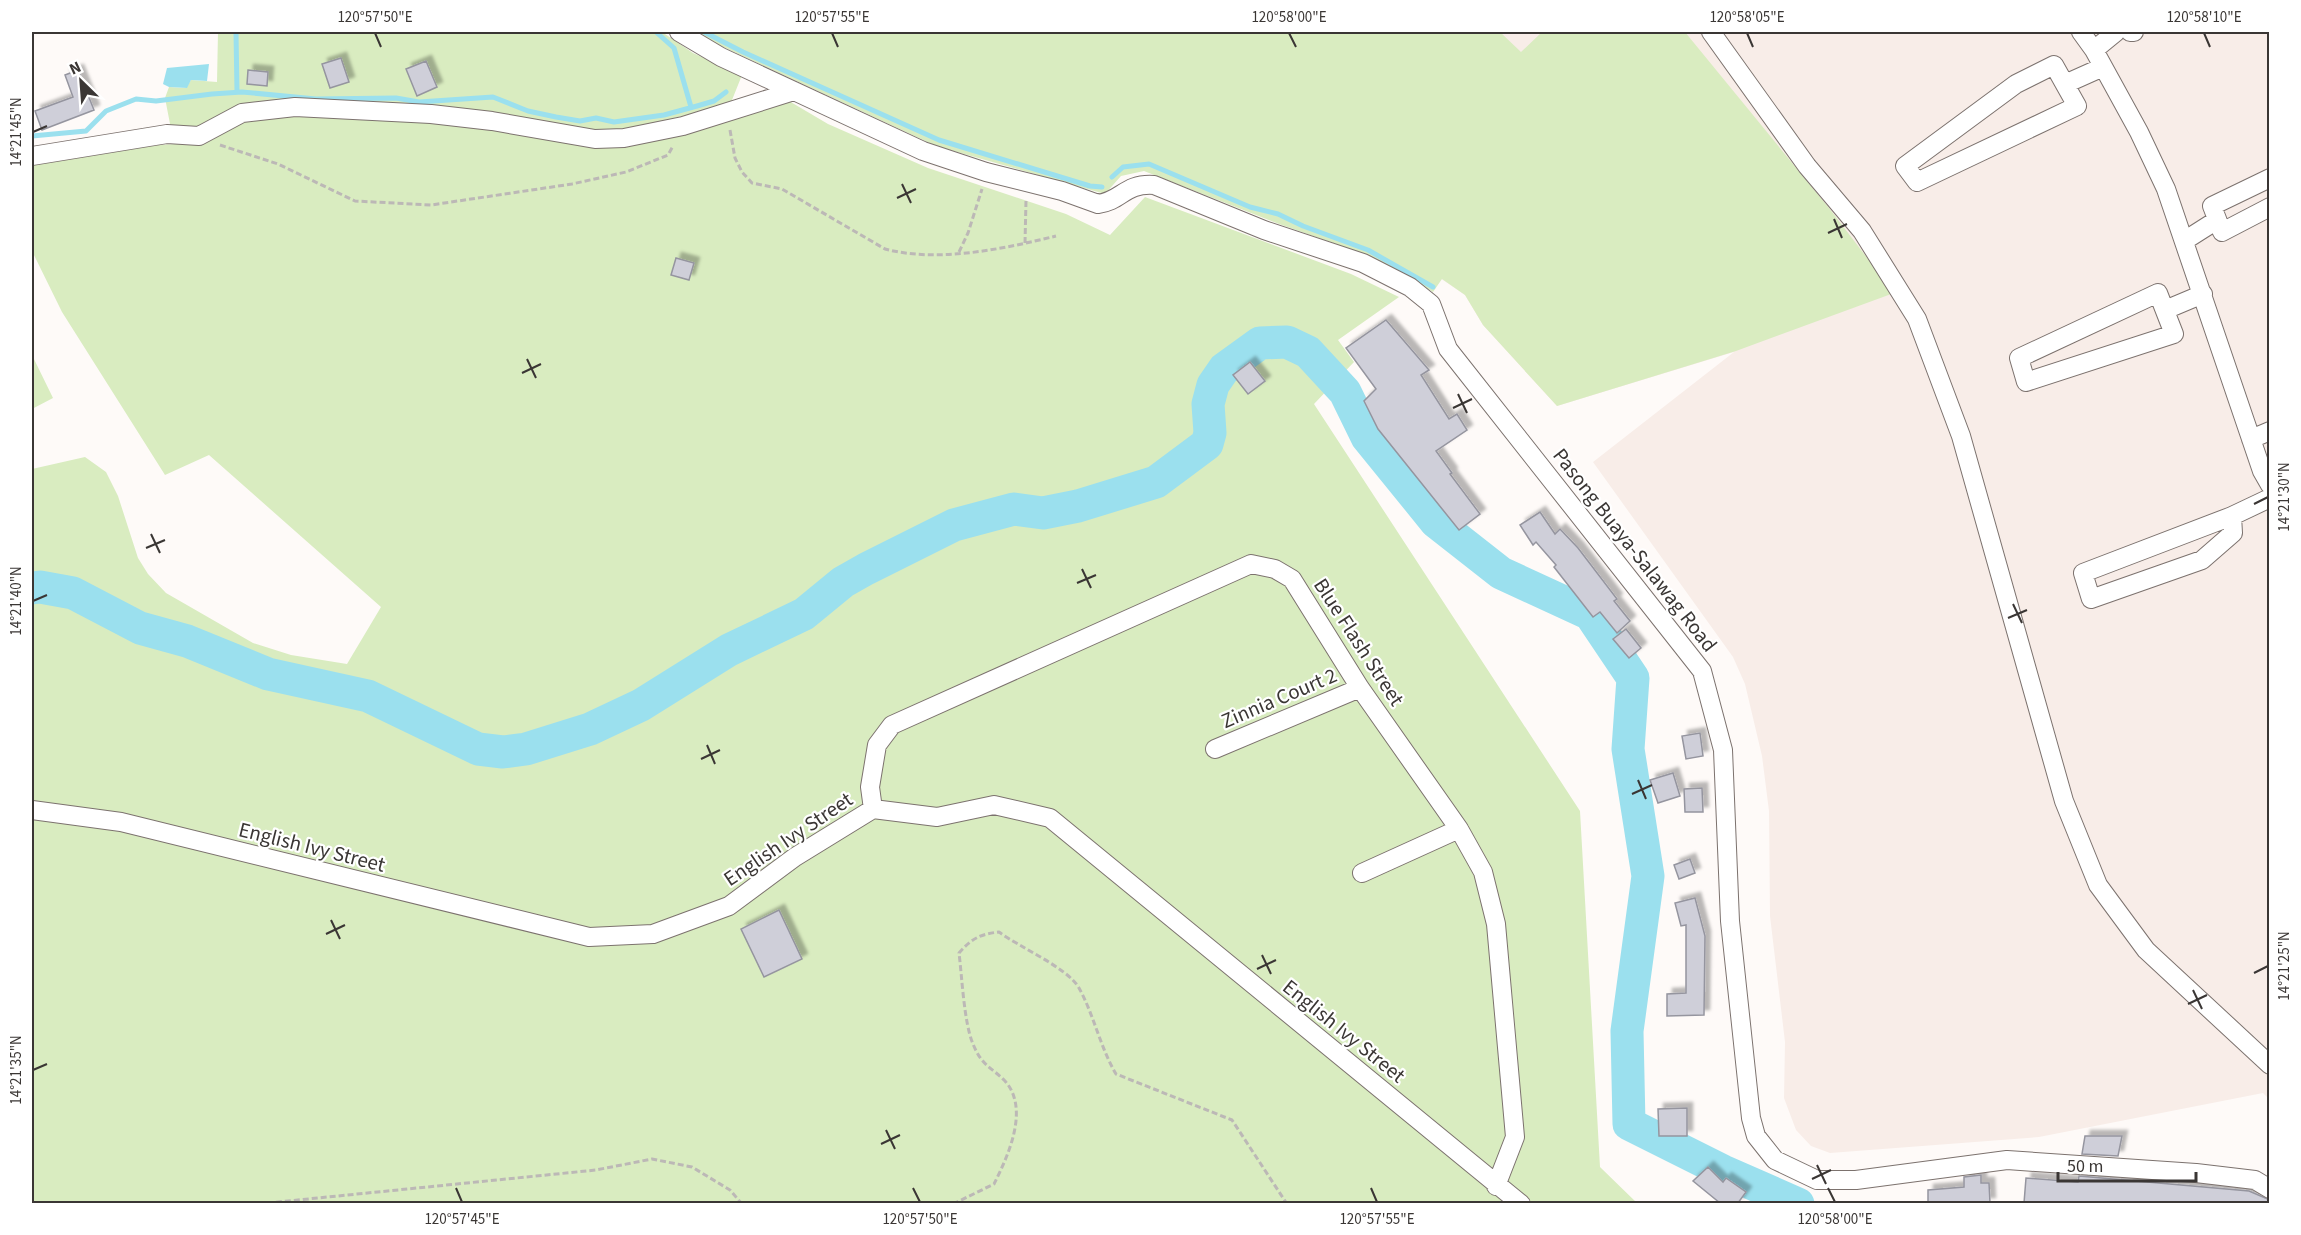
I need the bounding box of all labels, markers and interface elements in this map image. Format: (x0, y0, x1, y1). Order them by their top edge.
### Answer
text: 120°57'50"E (337, 7, 413, 28)
text: 120°57'55"E (794, 7, 870, 28)
text: 120°58'00"E (1251, 7, 1327, 28)
text: 120°58'05"E (1709, 7, 1785, 28)
text: 120°58'10"E (2166, 7, 2242, 28)
north arrow (51, 51, 111, 111)
text: N (66, 56, 85, 81)
text: 14°21'45"N (6, 97, 27, 167)
street label: Pasong Buaya-Salawag Road (1546, 442, 1724, 658)
text: 14°21'30"N (2274, 462, 2295, 532)
text: 14°21'40"N (6, 566, 27, 636)
street label: Blue Flash Street (1306, 572, 1412, 712)
street label: Zinnia Court 2 (1216, 660, 1342, 736)
street label: English Ivy Street (717, 785, 859, 893)
street label: English Ivy Street (236, 814, 388, 880)
text: 14°21'25"N (2274, 931, 2295, 1001)
street label: English Ivy Street (1276, 972, 1412, 1090)
text: 14°21'35"N (6, 1035, 27, 1105)
scale bar (2058, 1145, 2196, 1183)
text: 50 m (2067, 1154, 2103, 1179)
text: 120°57'45"E (424, 1209, 500, 1230)
text: 120°57'50"E (882, 1209, 958, 1230)
text: 120°57'55"E (1339, 1209, 1415, 1230)
text: 120°58'00"E (1797, 1209, 1873, 1230)

